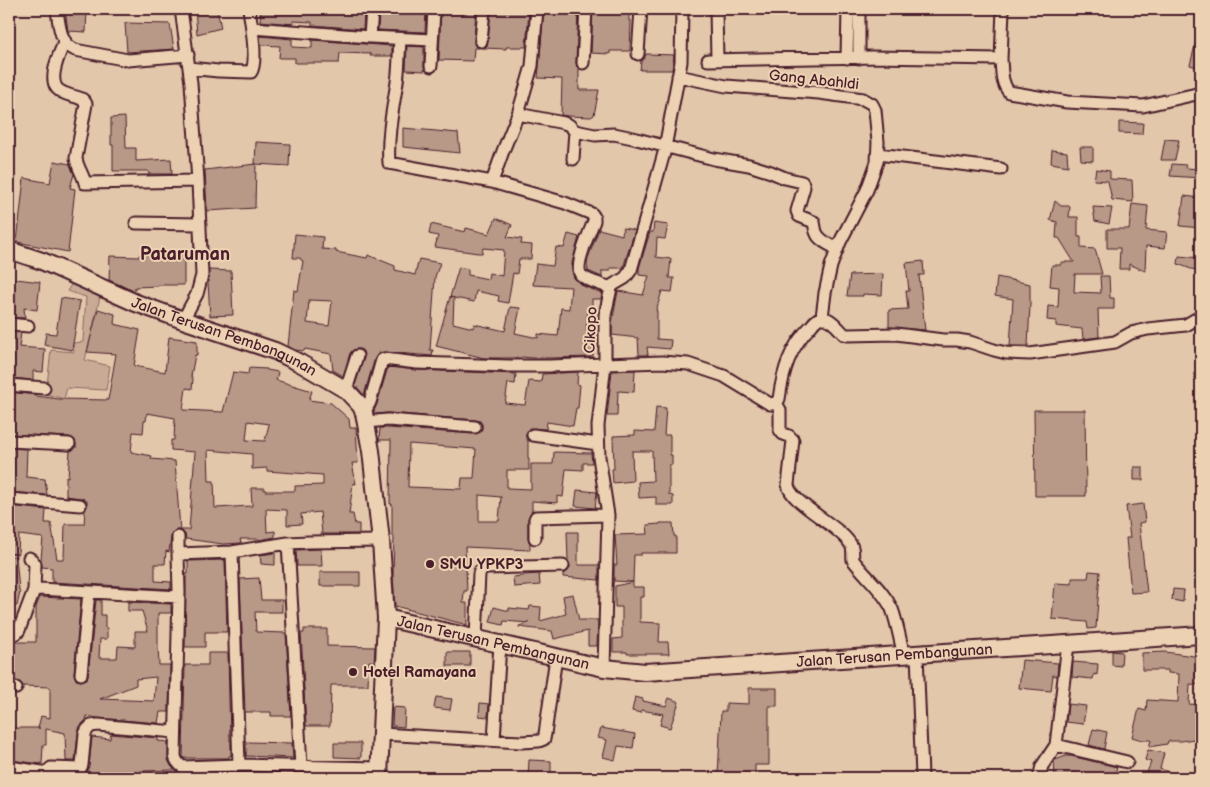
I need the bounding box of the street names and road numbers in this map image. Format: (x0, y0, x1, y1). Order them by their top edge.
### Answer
street label: Gang Abahldi (768, 66, 860, 94)
street label: Jalan Terusan Pembangunan (128, 293, 320, 380)
street label: Cikopo (580, 306, 602, 354)
street label: Jalan Terusan Pembangunan (395, 611, 591, 674)
street label: Jalan Terusan Pembangunan (796, 639, 993, 671)

